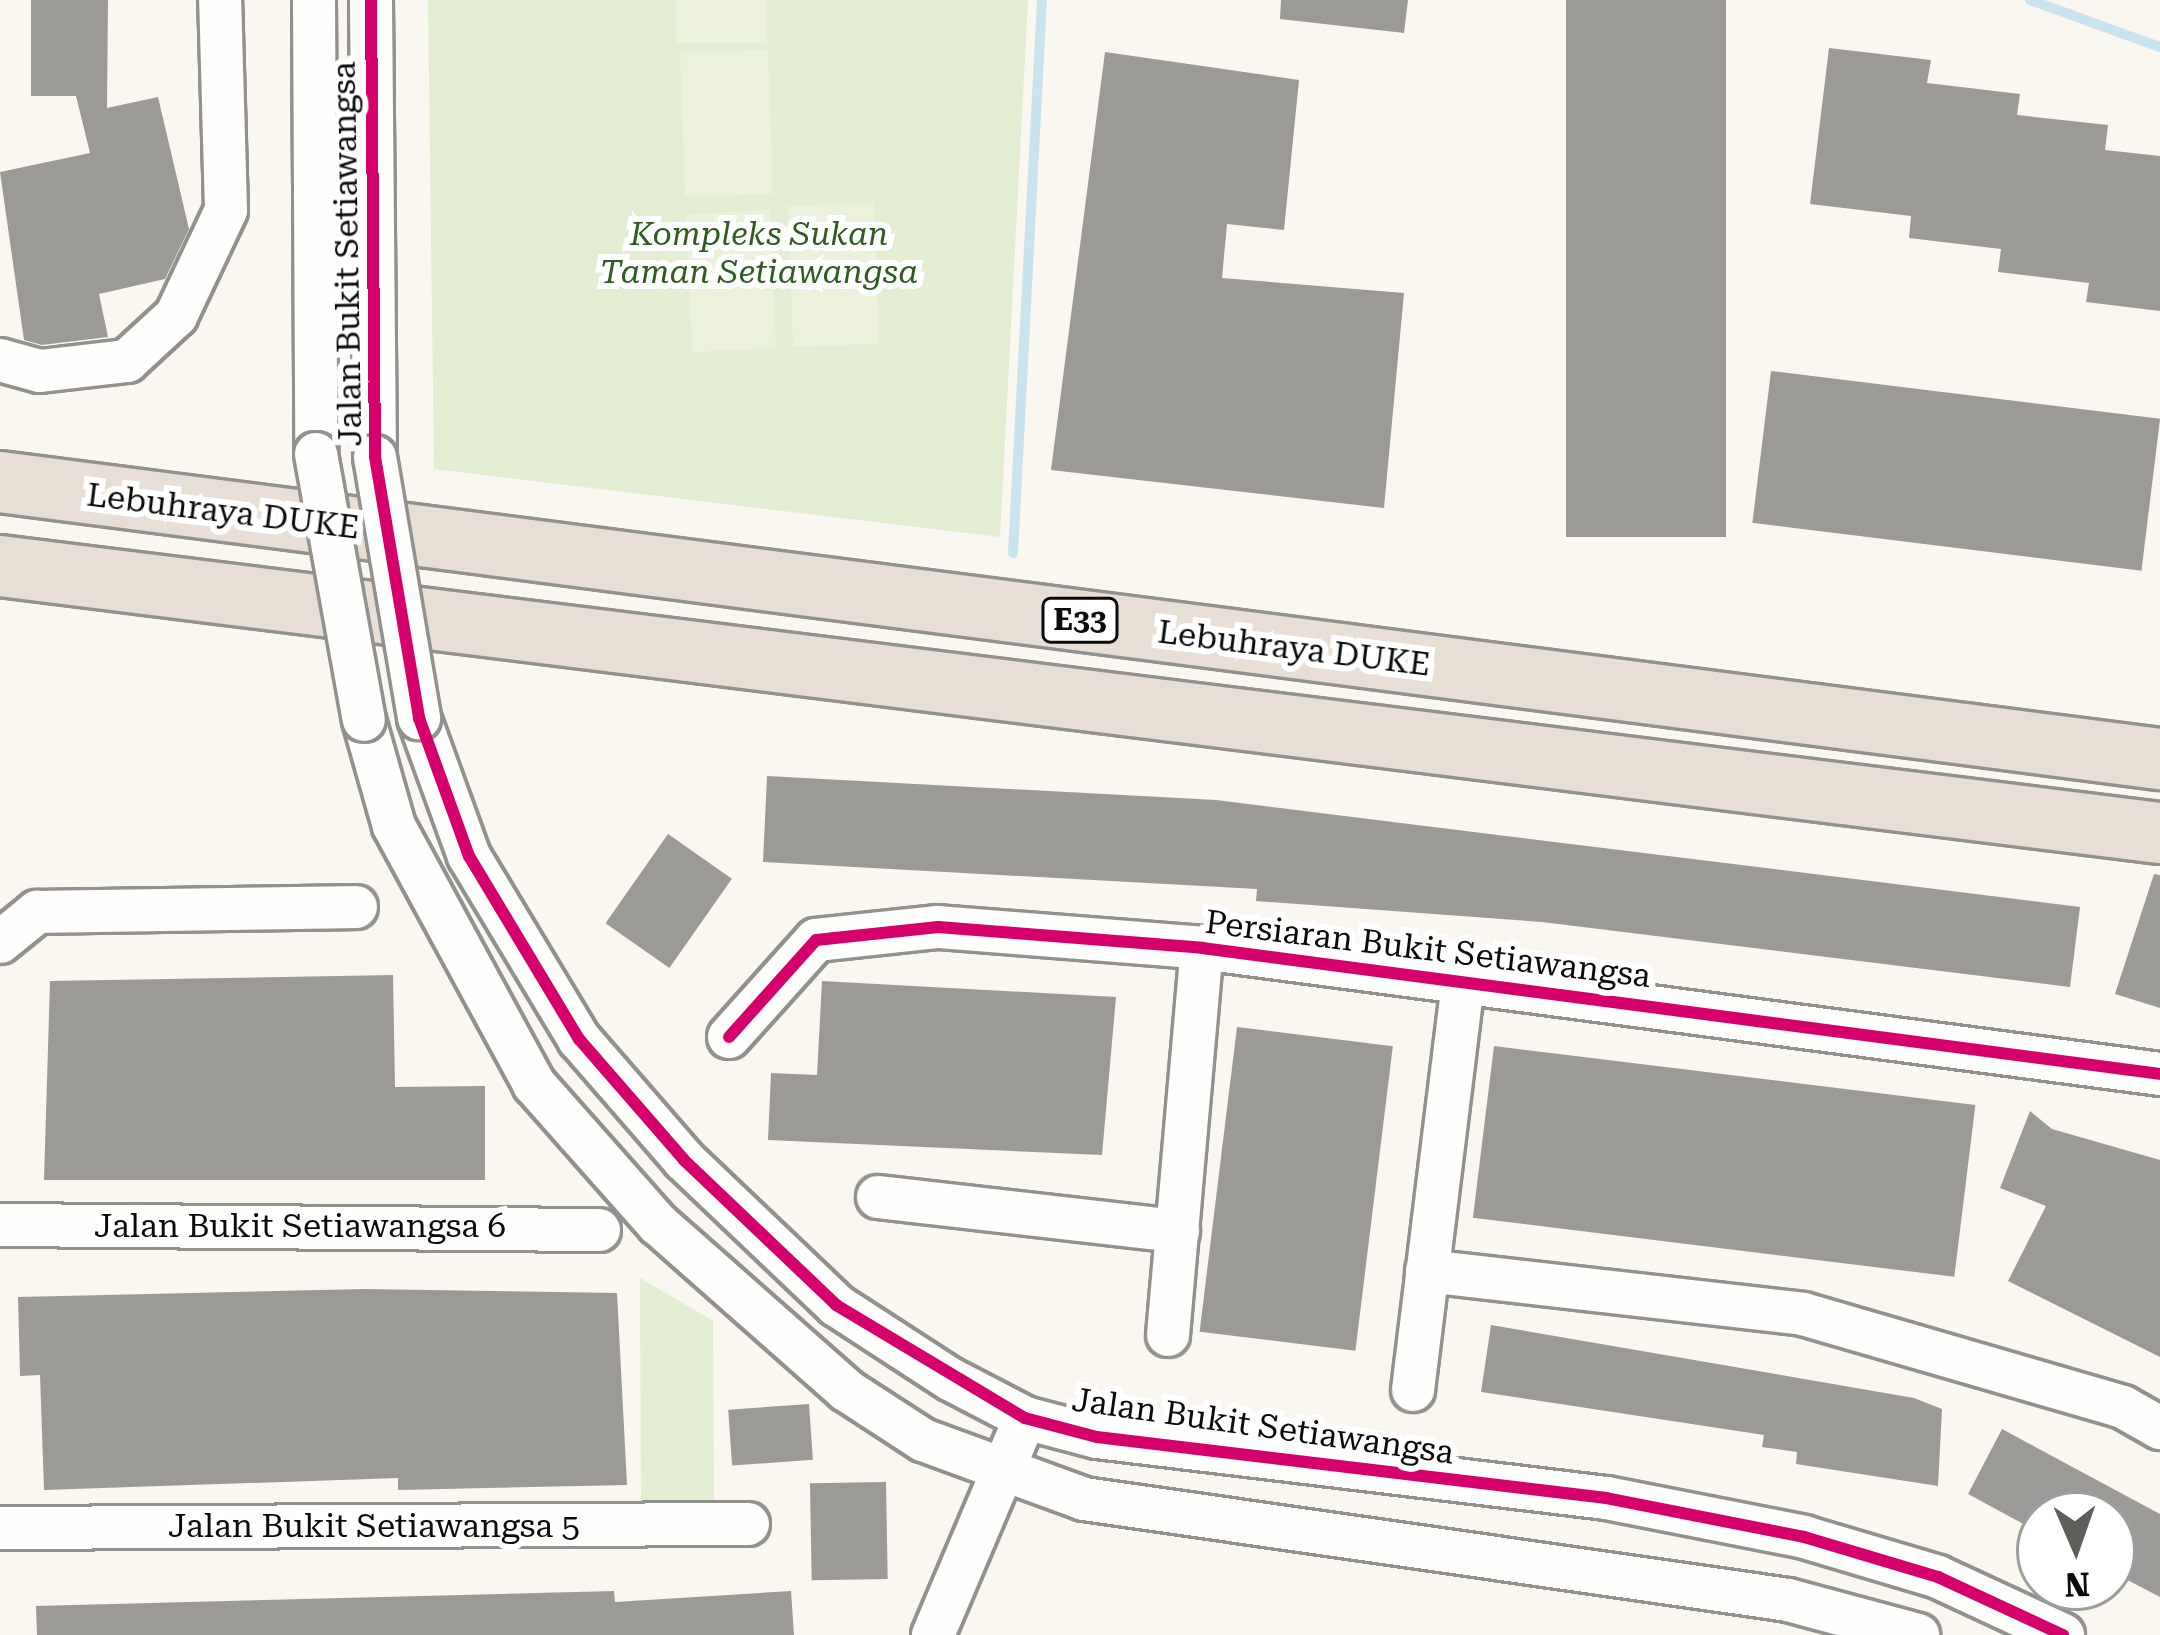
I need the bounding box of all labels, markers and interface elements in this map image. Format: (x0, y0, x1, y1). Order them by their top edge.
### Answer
street label: Jalan Bukit Setiawangsa (324, 61, 370, 447)
park label: Kompleks Sukan Taman Setiawangsa (600, 214, 918, 292)
street label: Lebuhraya DUKE (85, 475, 361, 547)
road number: E33 (1041, 596, 1119, 644)
street label: Lebuhraya DUKE (1156, 612, 1432, 684)
street label: Persiaran Bukit Setiawangsa (1203, 902, 1653, 996)
street label: Jalan Bukit Setiawangsa 6 (94, 1206, 506, 1246)
street label: Jalan Bukit Setiawangsa (1070, 1380, 1456, 1472)
north arrow (2016, 1491, 2136, 1611)
street label: Jalan Bukit Setiawangsa 5 (168, 1506, 580, 1546)
text: N (2064, 1565, 2091, 1604)

